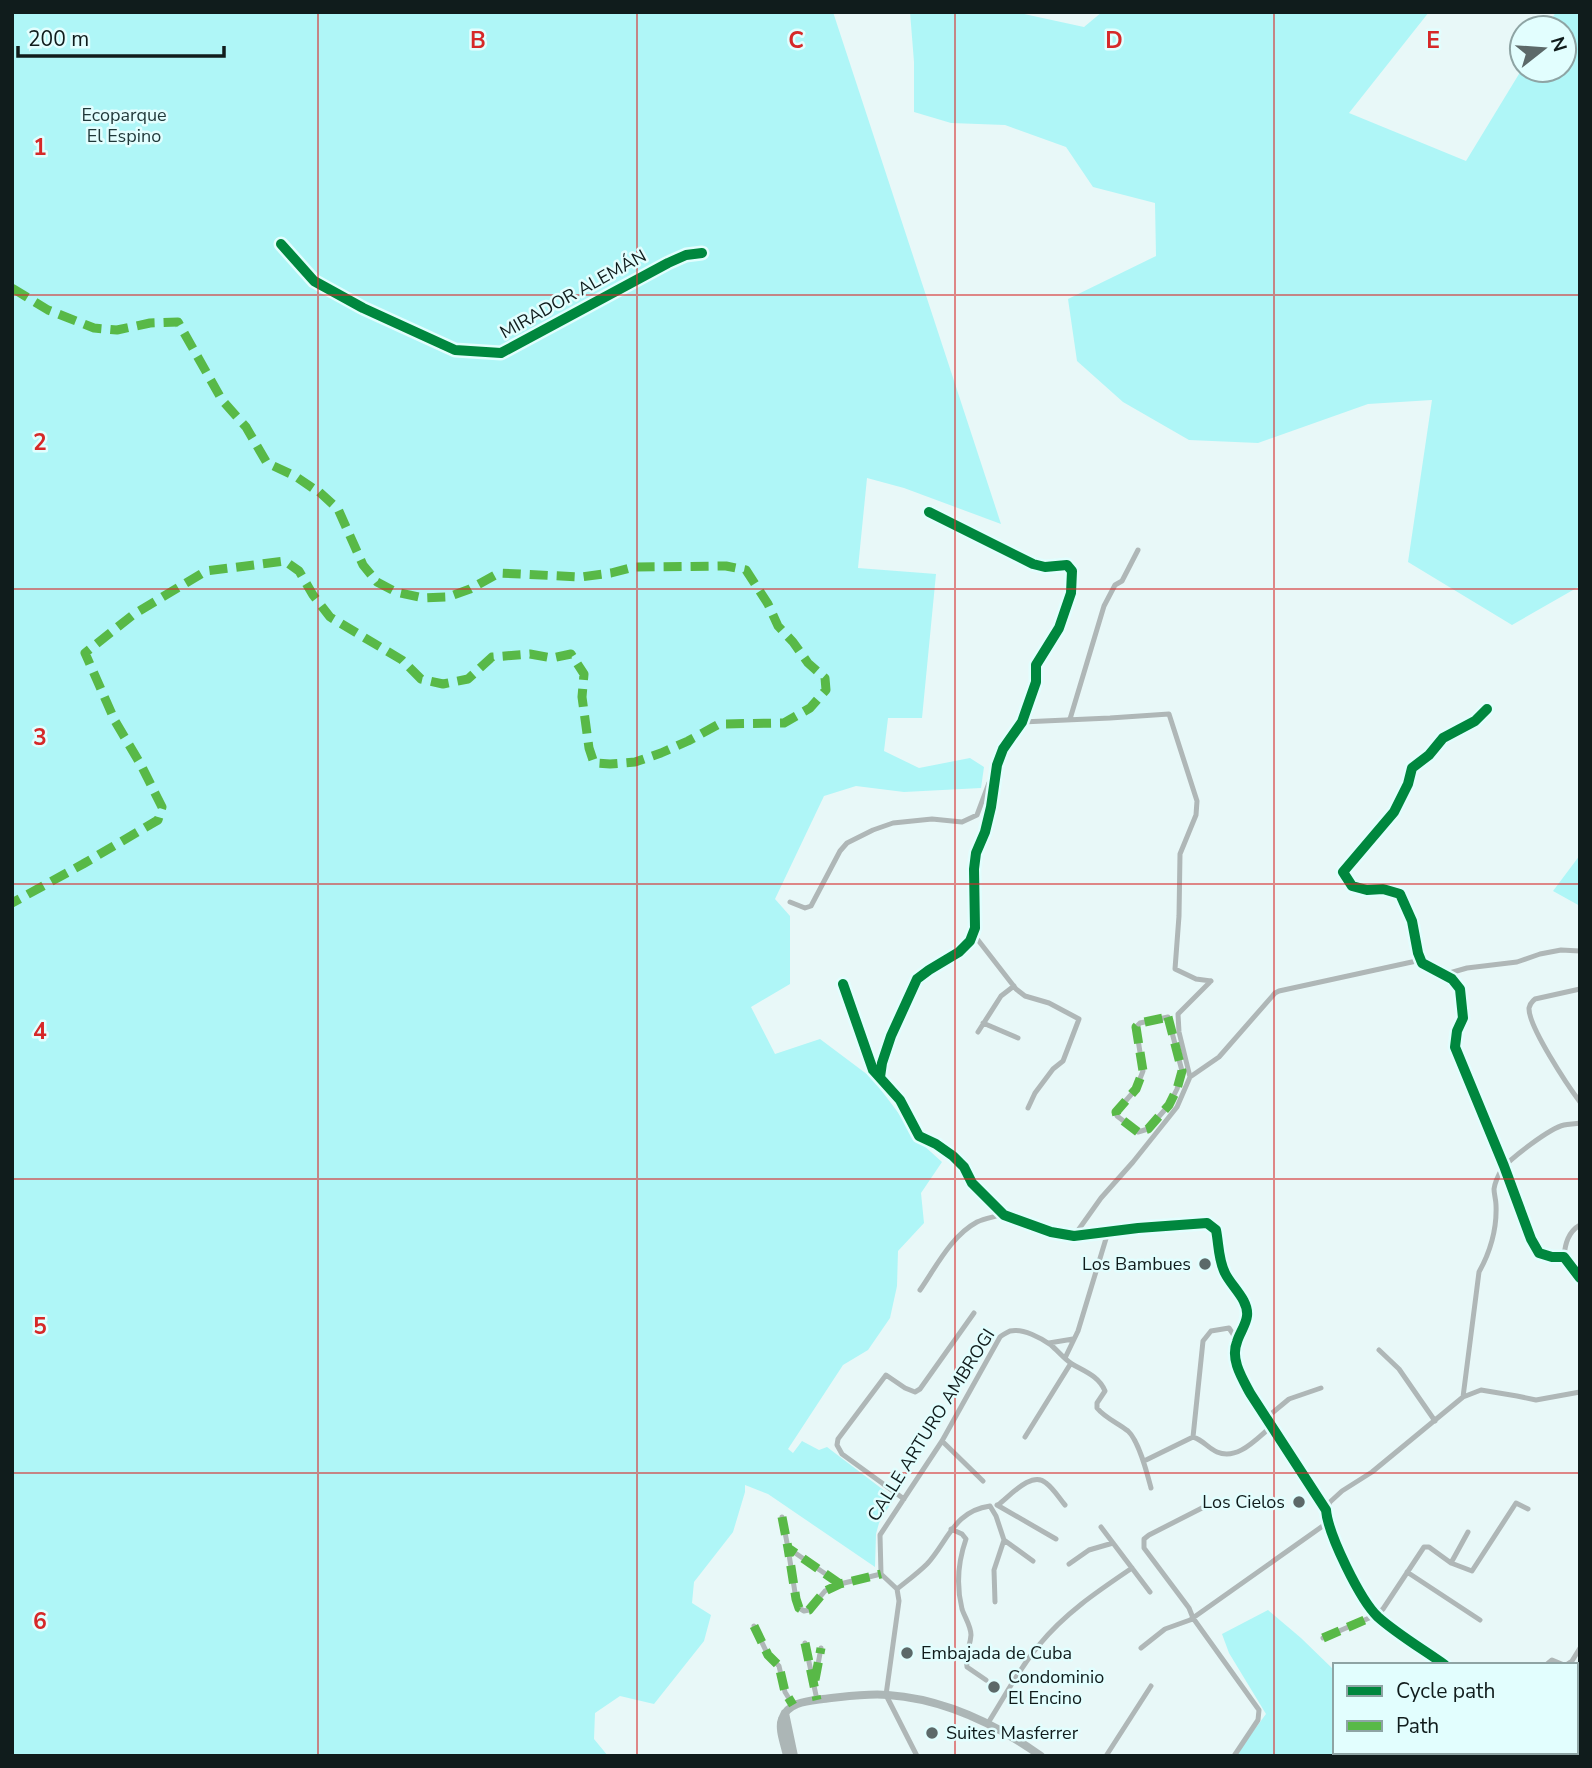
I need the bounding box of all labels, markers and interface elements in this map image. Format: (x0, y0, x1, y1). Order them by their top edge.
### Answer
scale bar (18, 14, 224, 58)
north arrow (1508, 14, 1578, 84)
text: 200 m (28, 25, 89, 53)
text: B (470, 25, 486, 56)
text: C (788, 25, 804, 56)
text: D (1105, 25, 1123, 56)
text: E (1426, 25, 1440, 56)
text: N (1544, 34, 1573, 55)
park label: Ecoparque El Espino (81, 103, 167, 148)
text: 1 (33, 132, 47, 163)
street label: MIRADOR ALEMÁN (495, 244, 651, 344)
text: 2 (33, 427, 47, 458)
text: 3 (33, 722, 47, 753)
text: 4 (33, 1016, 47, 1047)
place label: Los Bambues (1082, 1252, 1191, 1276)
marker: Los Bambues (1197, 1256, 1213, 1272)
text: 5 (33, 1311, 47, 1342)
street label: CALLE ARTURO AMBROGI (862, 1324, 1000, 1526)
place label: Los Cielos (1202, 1490, 1285, 1514)
marker: Los Cielos (1291, 1494, 1307, 1510)
text: 6 (33, 1606, 47, 1637)
place label: Embajada de Cuba (921, 1641, 1072, 1665)
marker: Embajada de Cuba (899, 1645, 915, 1661)
legend (1333, 1663, 1578, 1754)
place label: Condominio El Encino (1008, 1665, 1104, 1710)
text: Cycle path (1396, 1677, 1495, 1705)
marker: Condominio El Encino (986, 1679, 1002, 1695)
text: Path (1396, 1712, 1439, 1740)
place label: Suites Masferrer (946, 1721, 1079, 1745)
marker: Suites Masferrer (924, 1725, 940, 1741)

